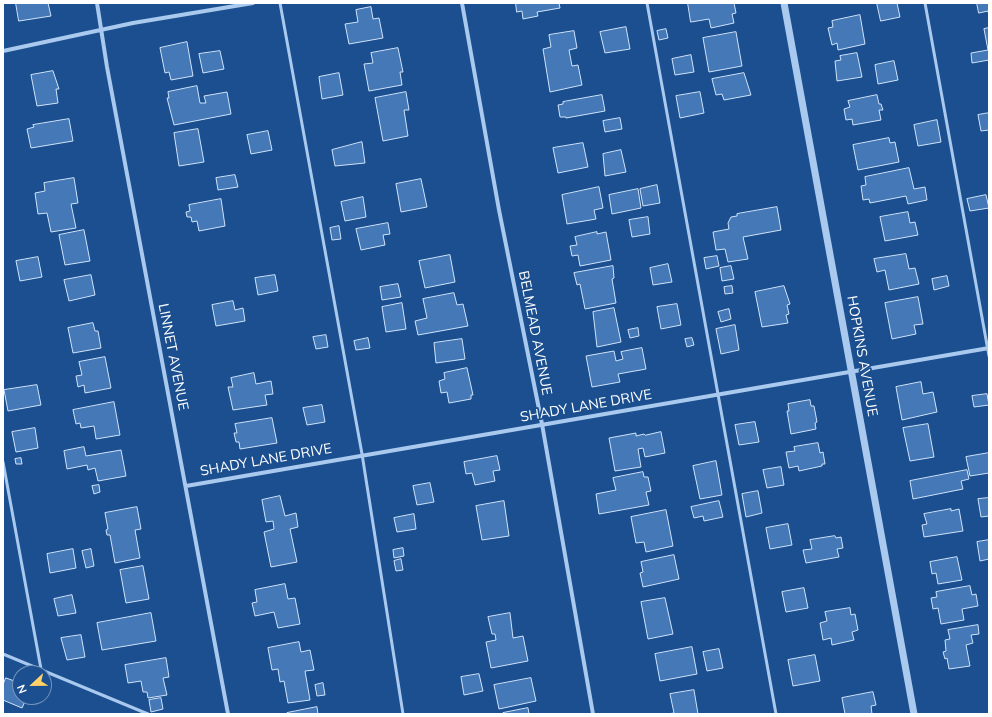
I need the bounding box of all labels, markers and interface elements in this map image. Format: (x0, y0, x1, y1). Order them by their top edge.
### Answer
street label: BELMEAD AVENUE (515, 269, 555, 397)
street label: HOPKINS AVENUE (843, 294, 881, 418)
street label: LINNET AVENUE (154, 302, 192, 412)
street label: SHADY LANE DRIVE (519, 386, 653, 426)
street label: SHADY LANE DRIVE (199, 440, 333, 480)
north arrow (12, 665, 52, 705)
text: N (14, 683, 30, 696)

